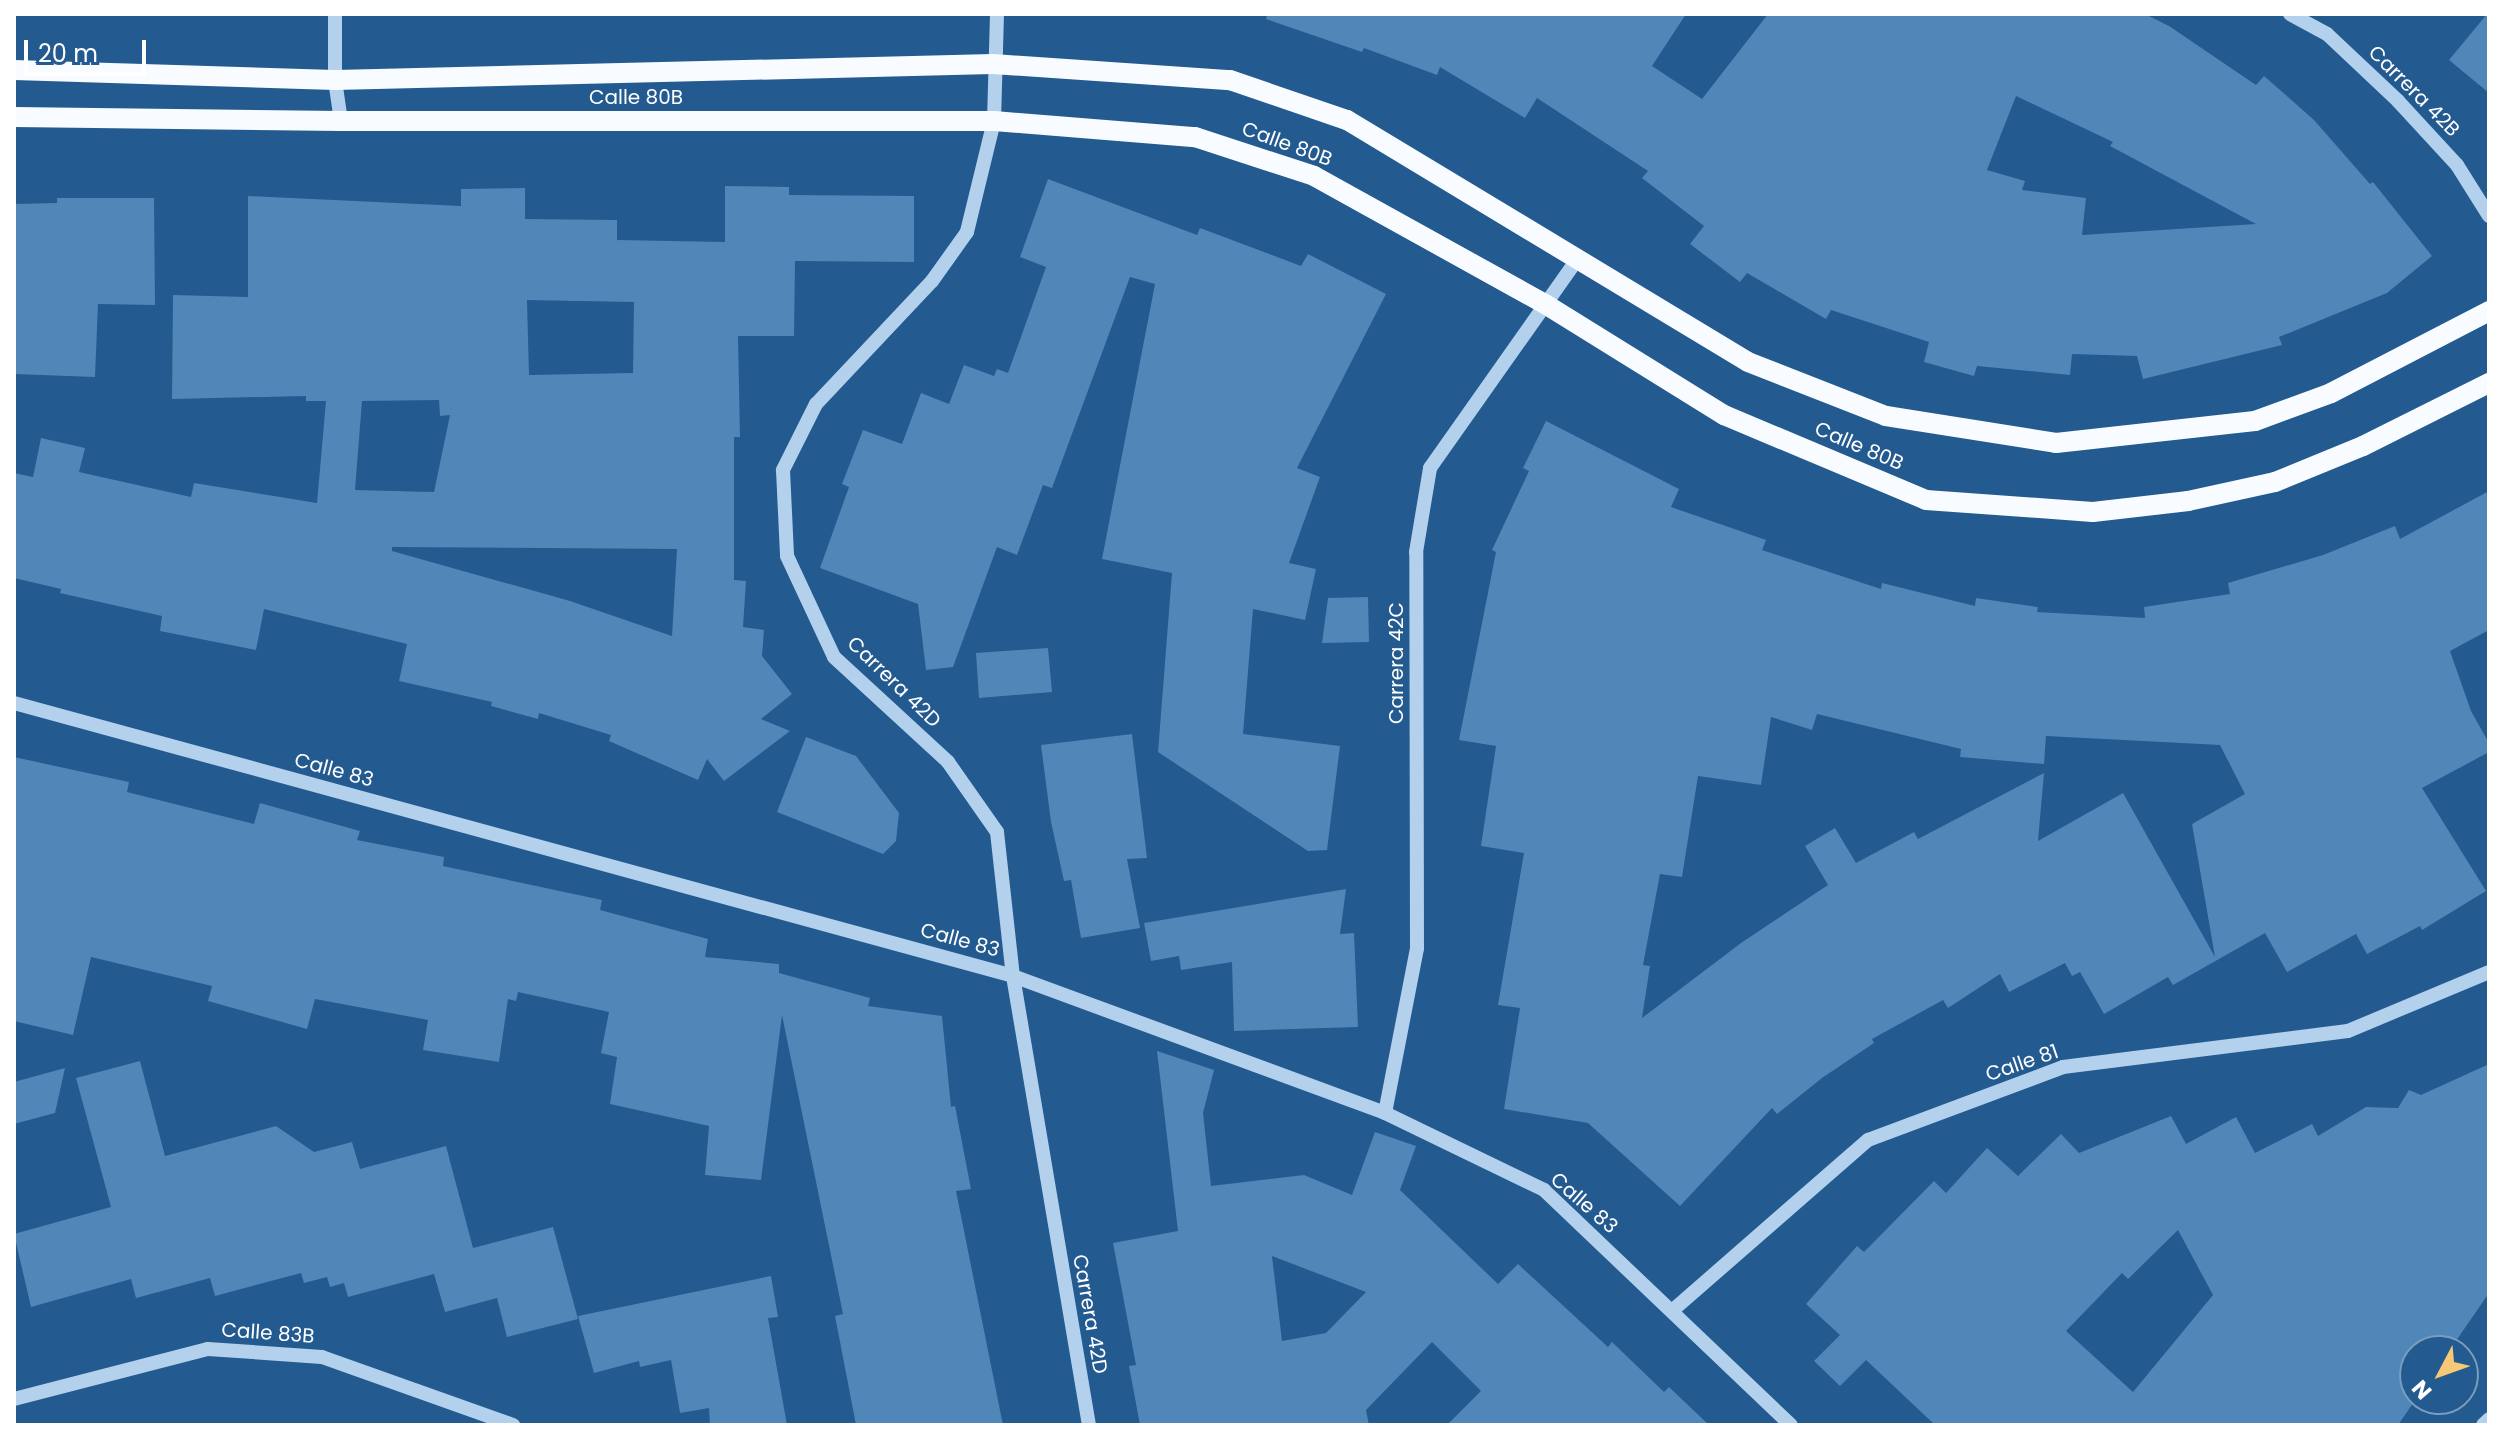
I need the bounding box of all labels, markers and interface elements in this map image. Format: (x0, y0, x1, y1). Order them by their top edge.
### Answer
scale bar (28, 24, 150, 74)
text: 20 m (38, 37, 98, 70)
street label: Carrera 42B (2363, 40, 2465, 142)
street label: Calle 80B (589, 85, 683, 109)
street label: Calle 80B (1239, 117, 1335, 171)
street label: Calle 80B (1811, 417, 1907, 475)
street label: Carrera 42C (1384, 602, 1408, 724)
street label: Carrera 42D (842, 631, 946, 733)
street label: Calle 83 (292, 748, 376, 792)
street label: Calle 83 (918, 918, 1002, 962)
street label: Calle 81 (1982, 1039, 2062, 1087)
street label: Calle 83 (1546, 1167, 1622, 1239)
street label: Carrera 42D (1068, 1252, 1112, 1376)
street label: Calle 83B (221, 1318, 315, 1348)
north arrow (2399, 1335, 2479, 1415)
text: N (2405, 1373, 2439, 1406)

